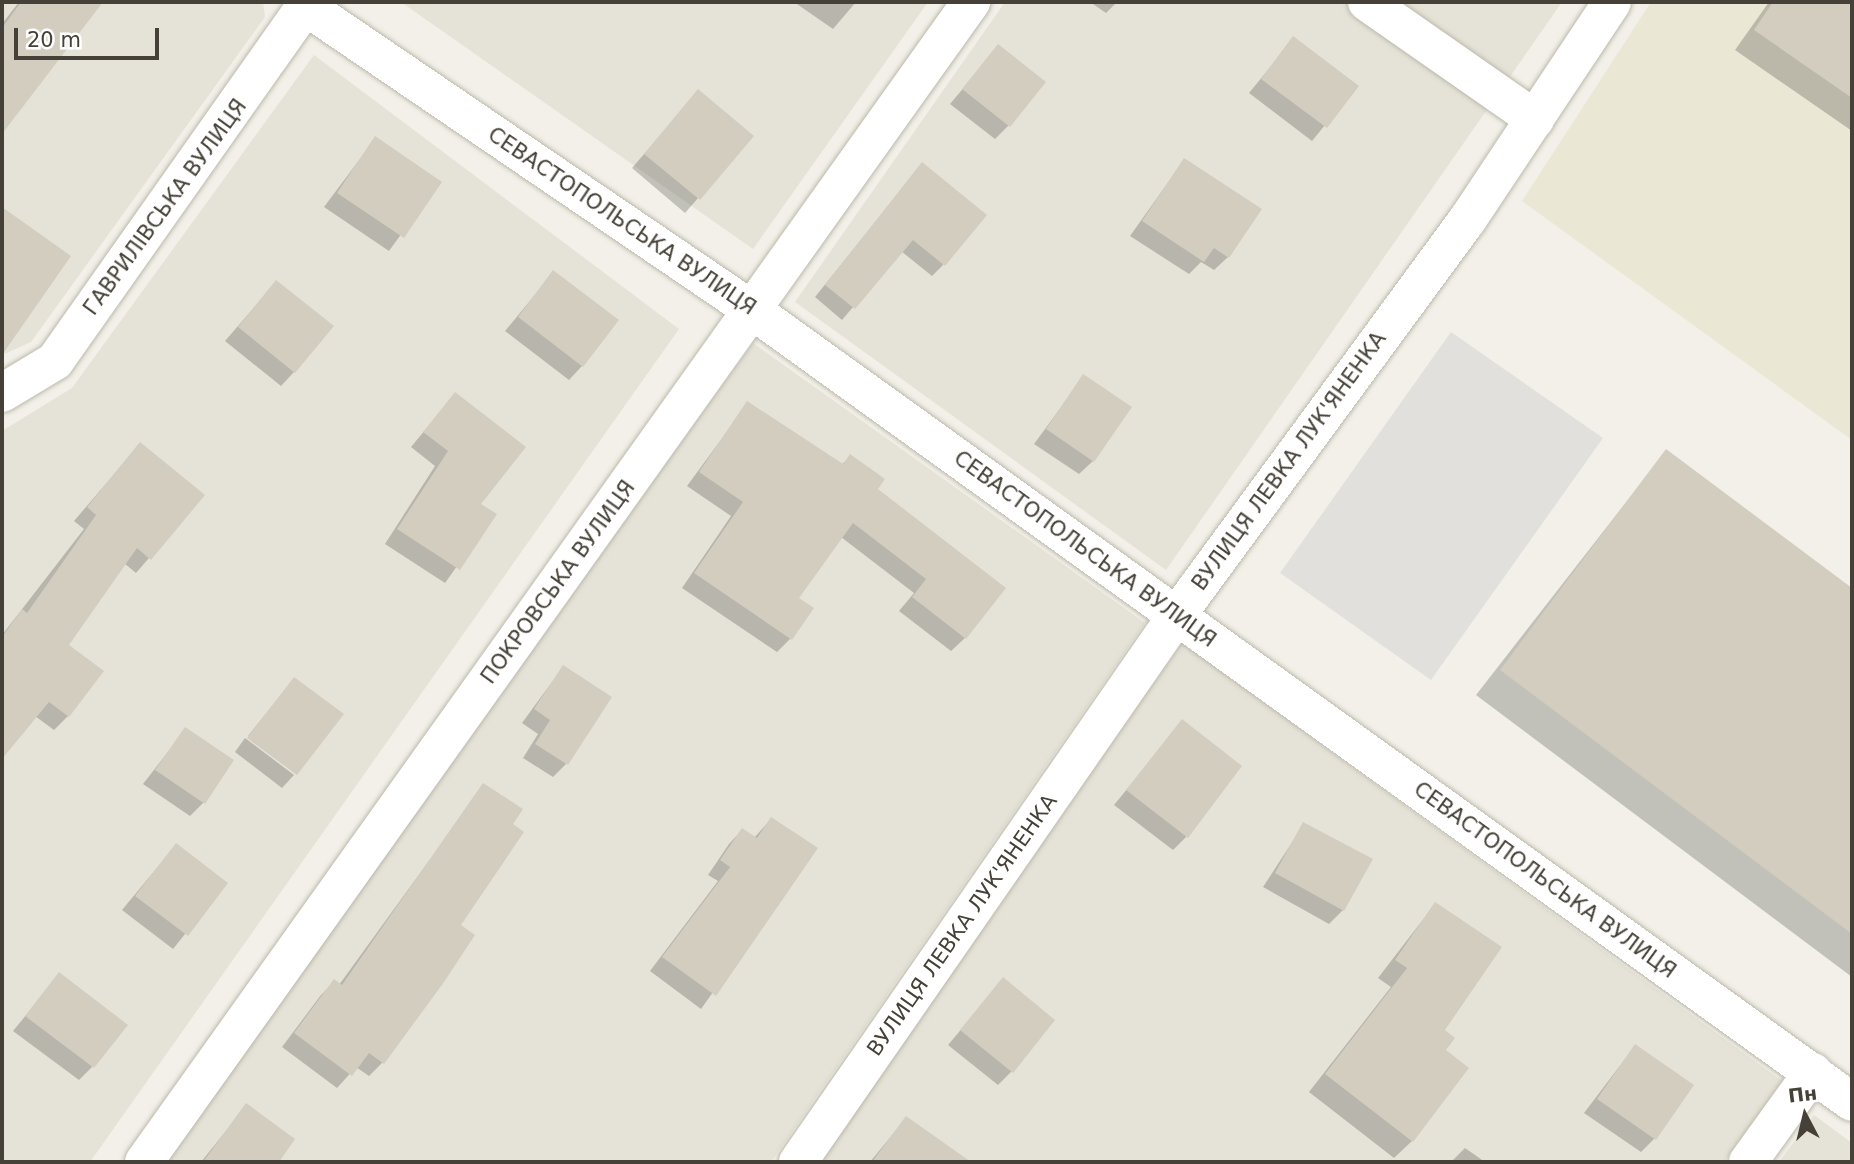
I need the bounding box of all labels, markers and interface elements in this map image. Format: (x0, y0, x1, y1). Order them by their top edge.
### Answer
scale bar (18, 14, 163, 58)
text: 20 m (27, 28, 81, 52)
street label: ГАВРИЛІВСЬКА ВУЛИЦЯ (78, 94, 252, 320)
street label: СЕВАСТОПОЛЬСЬКА ВУЛИЦЯ (483, 122, 761, 320)
street label: ВУЛИЦЯ ЛЕВКА ЛУК'ЯНЕНКА (1187, 327, 1391, 595)
street label: СЕВАСТОПОЛЬСЬКА ВУЛИЦЯ (949, 445, 1221, 653)
street label: ПОКРОВСЬКА ВУЛИЦЯ (476, 475, 640, 689)
street label: СЕВАСТОПОЛЬСЬКА ВУЛИЦЯ (1409, 776, 1681, 984)
street label: ВУЛИЦЯ ЛЕВКА ЛУК'ЯНЕНКА (862, 789, 1062, 1061)
north arrow (1770, 1080, 1840, 1150)
text: Пн (1787, 1081, 1818, 1107)

